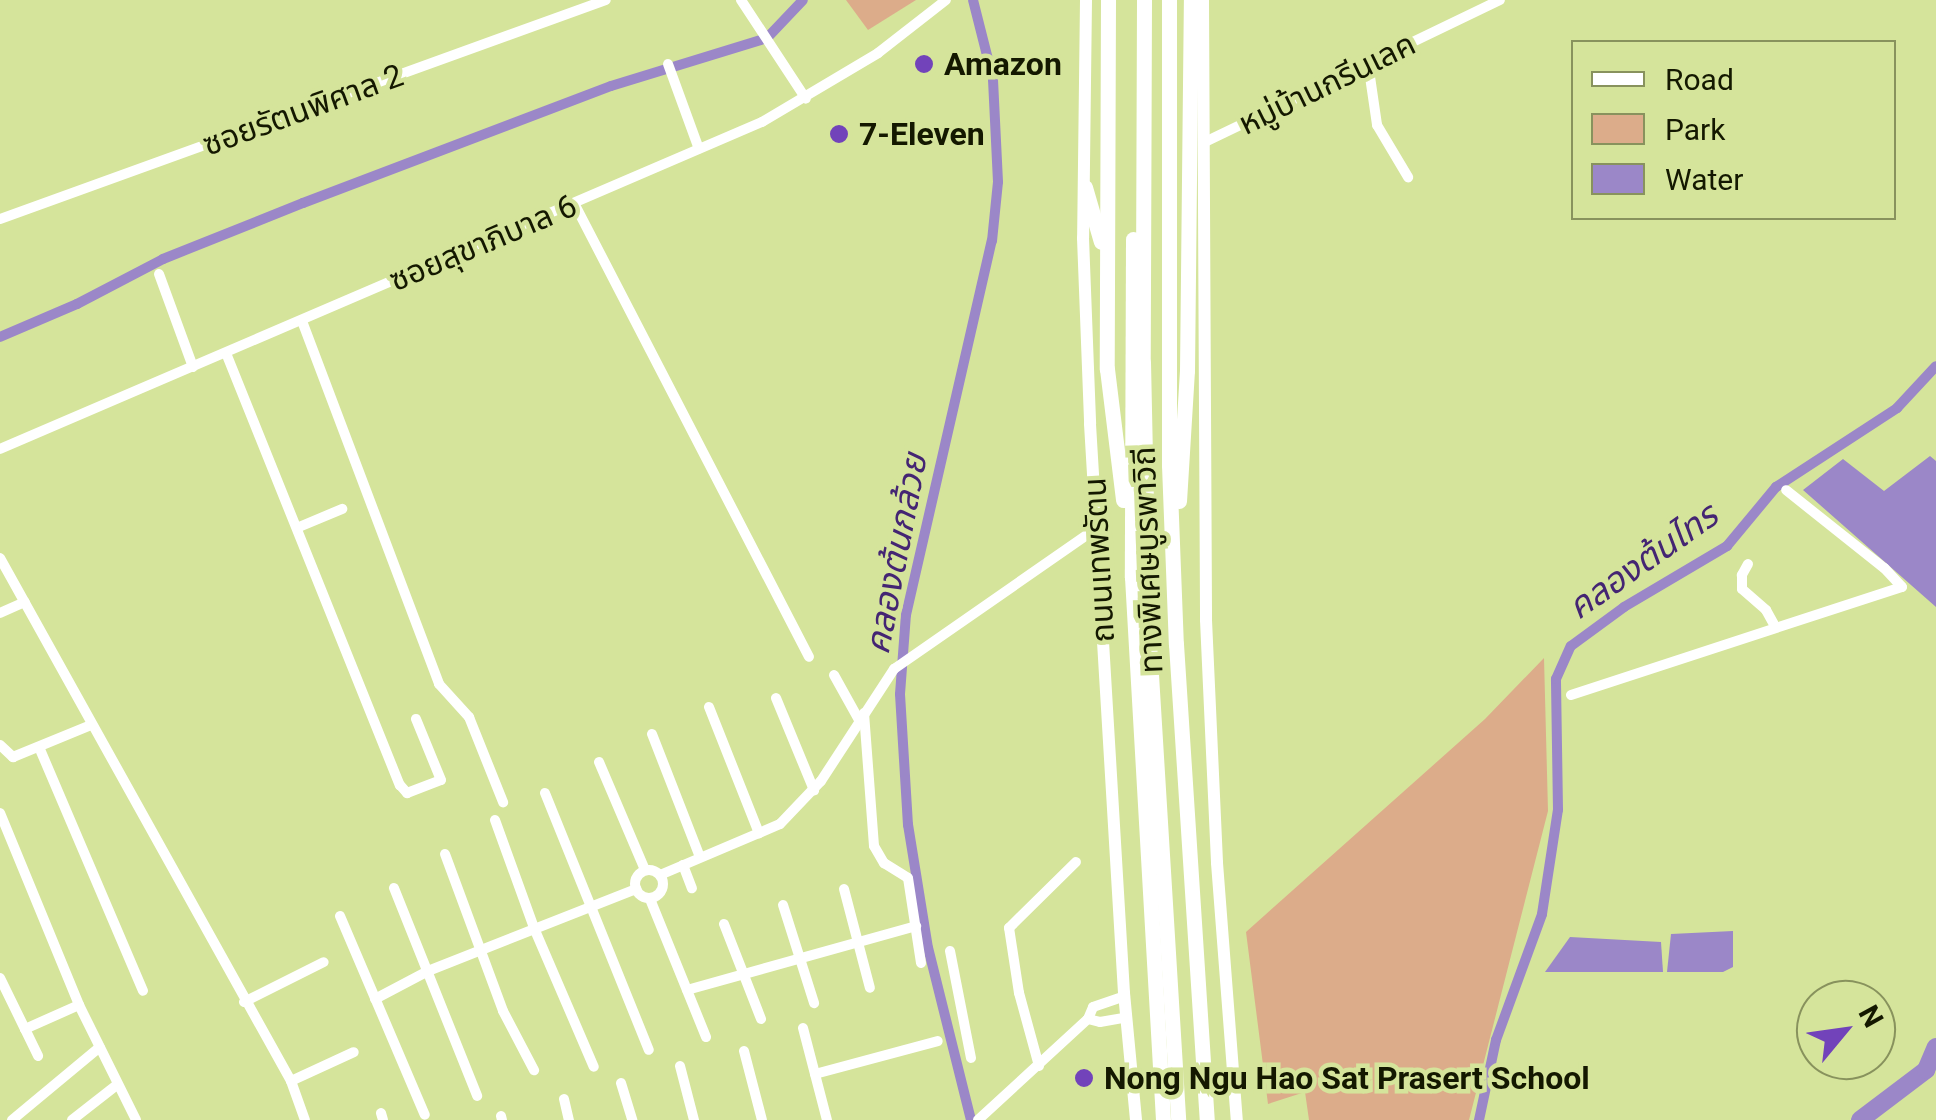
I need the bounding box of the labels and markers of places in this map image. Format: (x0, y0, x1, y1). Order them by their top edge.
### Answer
place label: Amazon (944, 45, 1062, 83)
marker: Amazon (913, 53, 935, 75)
place label: 7-Eleven (859, 115, 985, 153)
marker: 7-Eleven (828, 123, 850, 145)
place label: Nong Ngu Hao Sat Prasert School (1104, 1059, 1590, 1097)
marker: Nong Ngu Hao Sat Prasert School (1073, 1067, 1095, 1089)

